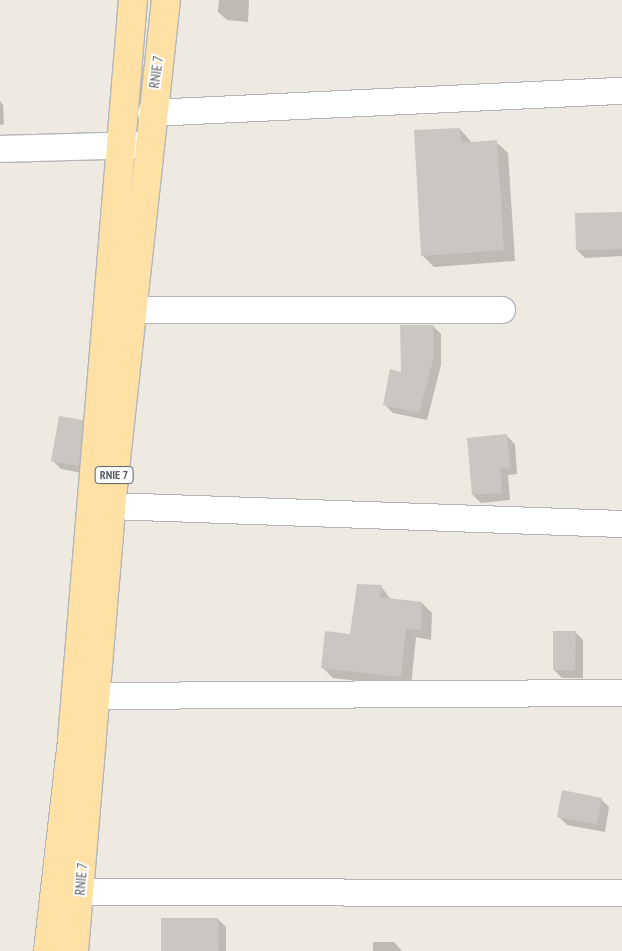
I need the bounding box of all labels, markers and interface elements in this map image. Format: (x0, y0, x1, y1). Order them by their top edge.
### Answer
street label: RNIE 7 (145, 55, 167, 89)
road number: RNIE 7 (94, 466, 134, 484)
street label: RNIE 7 (71, 862, 91, 896)

